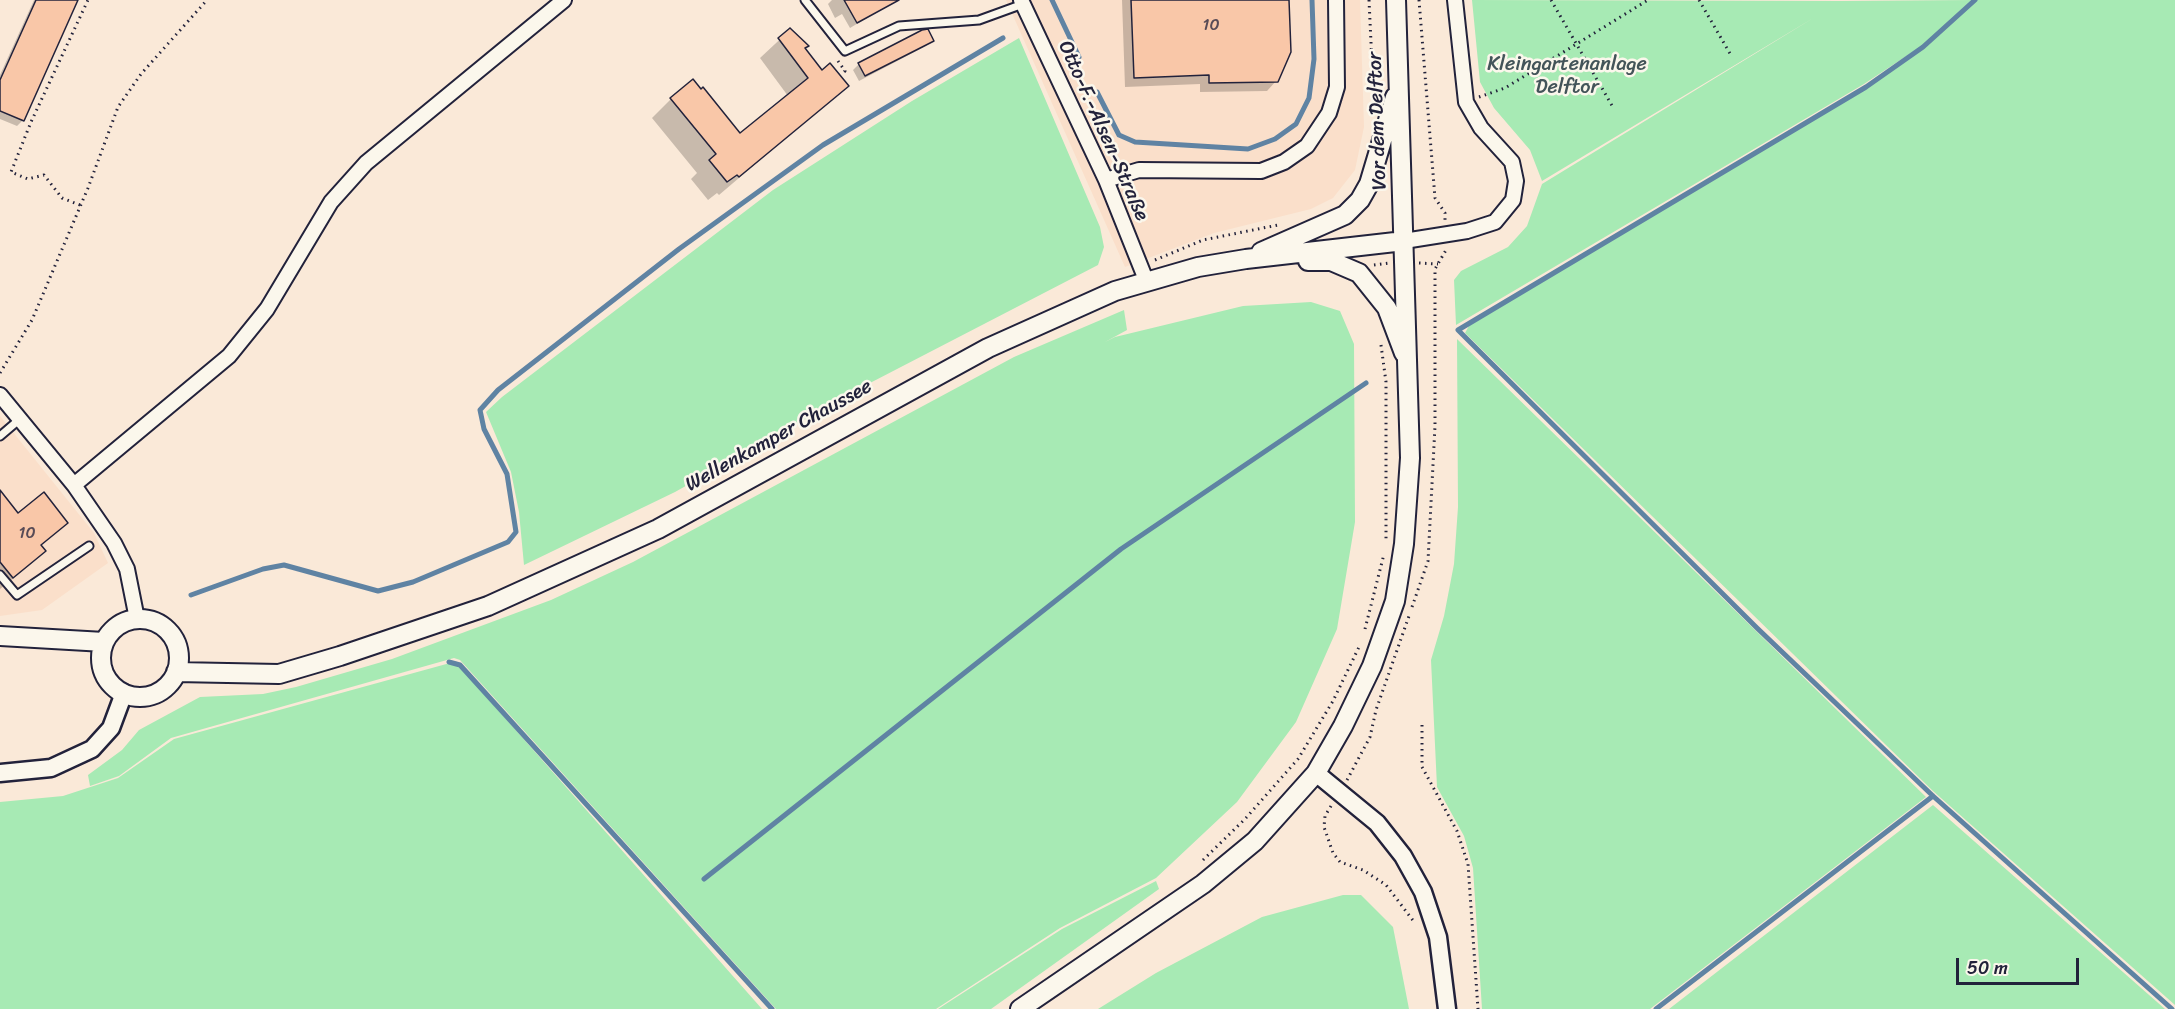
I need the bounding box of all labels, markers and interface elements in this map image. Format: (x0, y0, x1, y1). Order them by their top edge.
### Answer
house number: 10 (1203, 16, 1219, 36)
street label: Otto-F.-Alsen-Straße (1052, 37, 1154, 225)
street label: Vor dem Delftor (1364, 51, 1392, 191)
park label: Kleingartenanlage Delftor (1487, 53, 1647, 100)
street label: Wellenkamper Chaussee (682, 375, 876, 497)
house number: 10 (19, 524, 35, 544)
scale bar (1959, 946, 2082, 984)
text: 50 m (1967, 952, 2008, 984)

